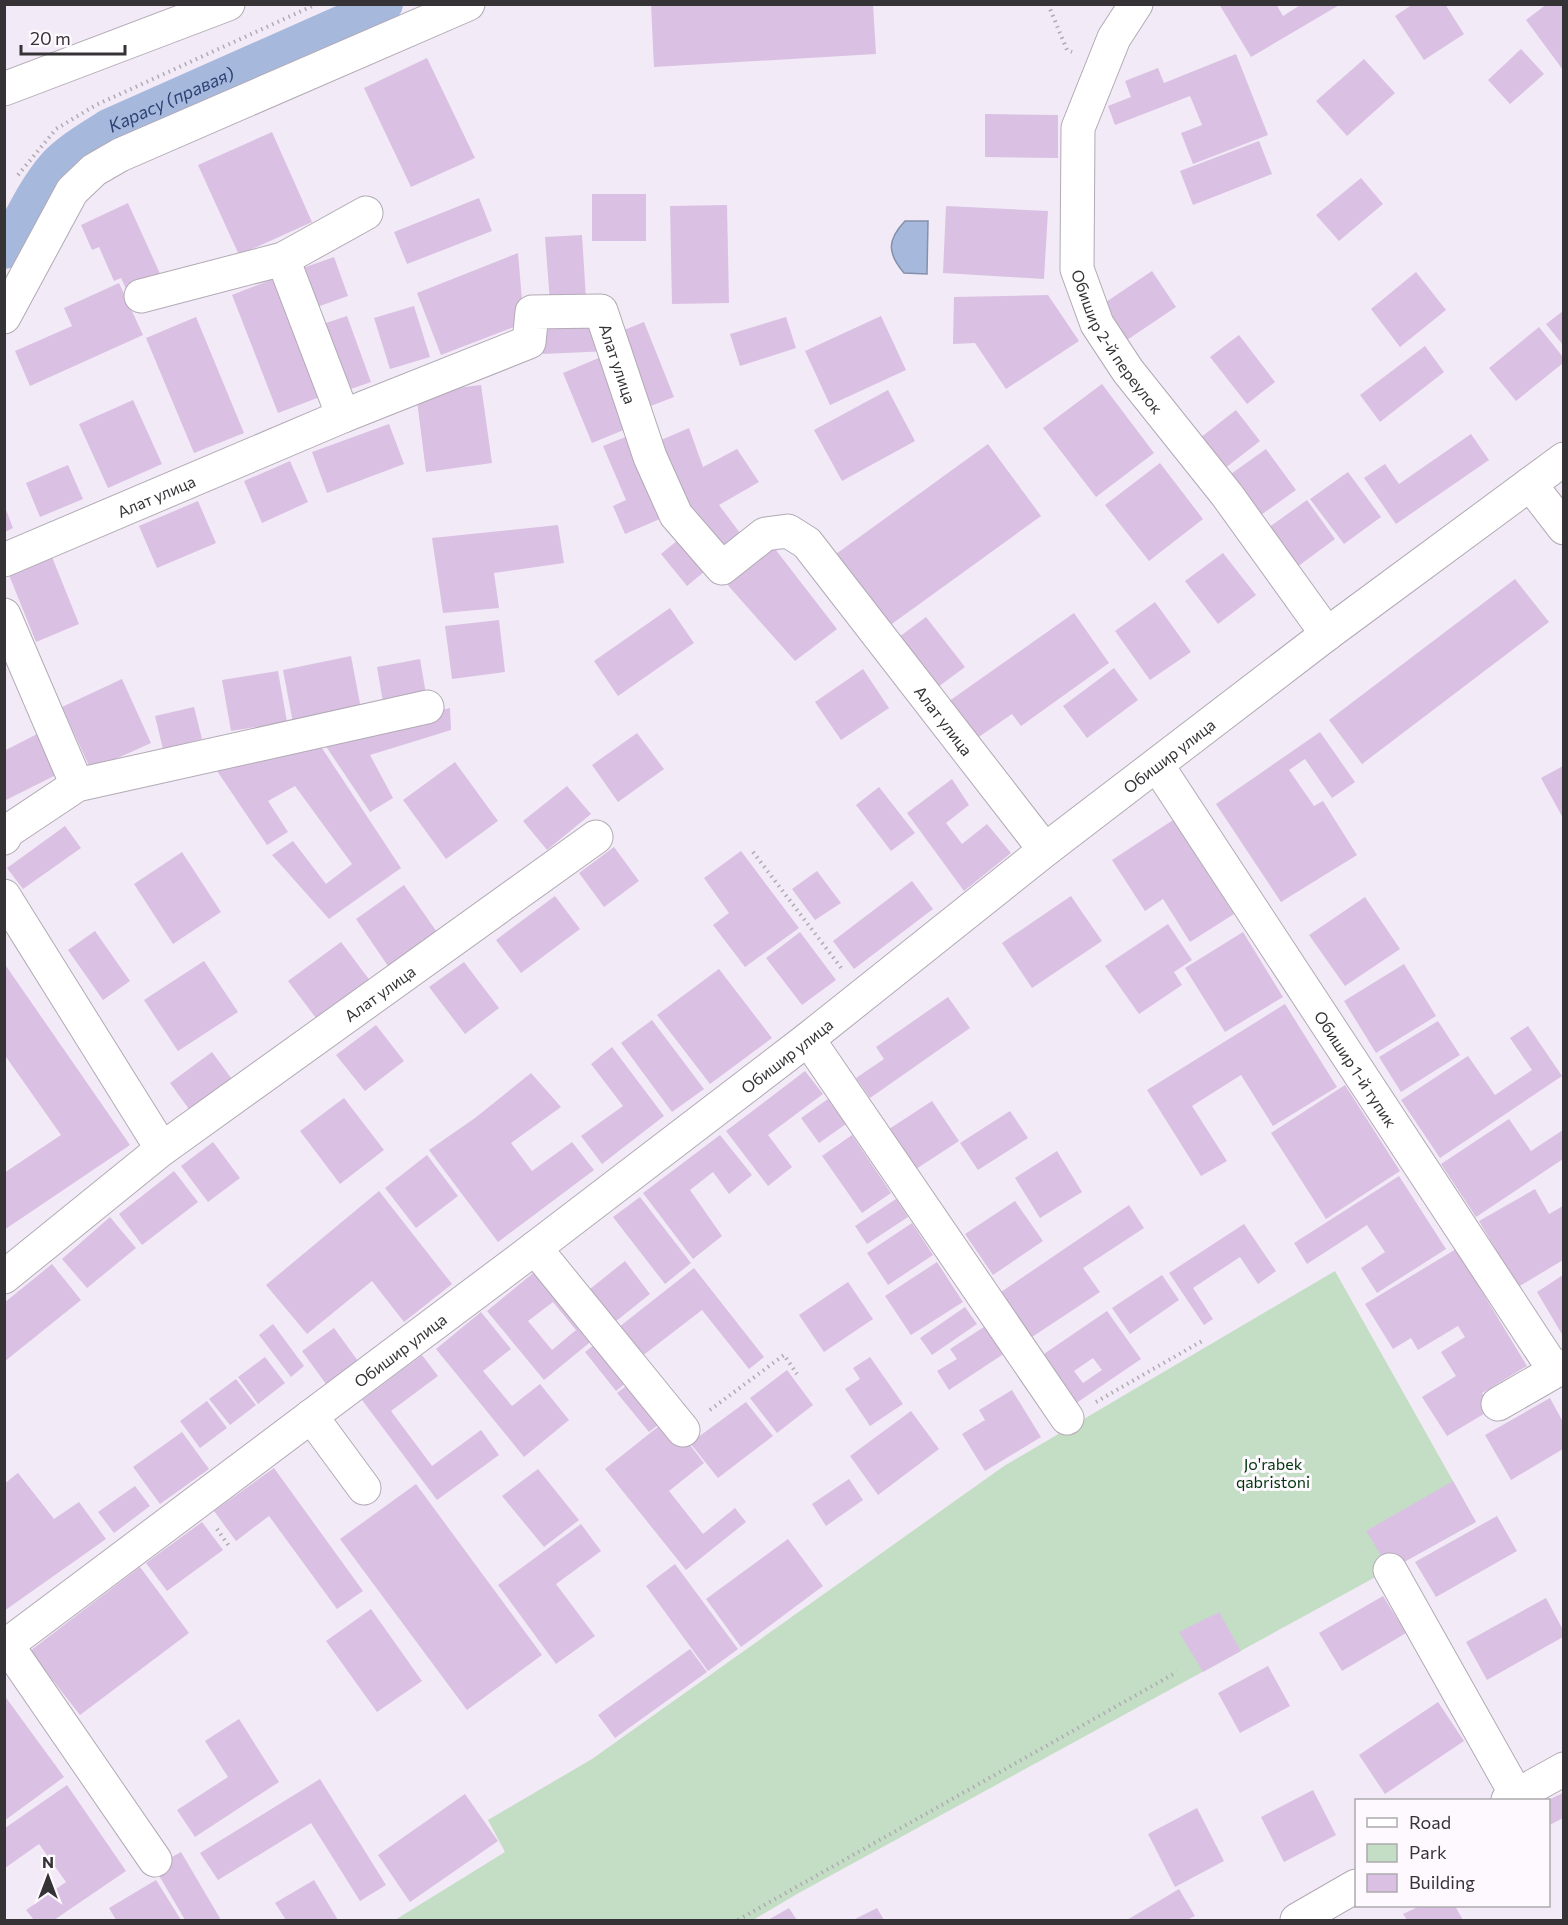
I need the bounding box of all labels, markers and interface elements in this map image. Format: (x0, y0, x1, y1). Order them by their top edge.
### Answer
scale bar (21, 18, 124, 56)
text: 20 m (30, 27, 71, 49)
water label: Карасу (правая) (104, 62, 237, 137)
street label: Обишир 2-й переулок (1068, 267, 1168, 417)
street label: Алат улица (596, 321, 641, 406)
street label: Алат улица (114, 471, 198, 520)
street label: Алат улица (911, 682, 977, 759)
street label: Обишир улица (1119, 714, 1218, 796)
street label: Алат улица (340, 961, 419, 1025)
street label: Обишир 1-й тупик (1311, 1007, 1402, 1131)
street label: Обишир улица (737, 1014, 836, 1097)
street label: Обишир улица (350, 1309, 450, 1390)
park label: Jo'rabek qabristoni (1236, 1454, 1310, 1491)
legend (1355, 1799, 1550, 1907)
text: Road (1409, 1811, 1451, 1833)
text: Park (1409, 1841, 1447, 1863)
north arrow (18, 1847, 78, 1907)
text: N (42, 1852, 54, 1871)
text: Building (1409, 1871, 1475, 1893)

